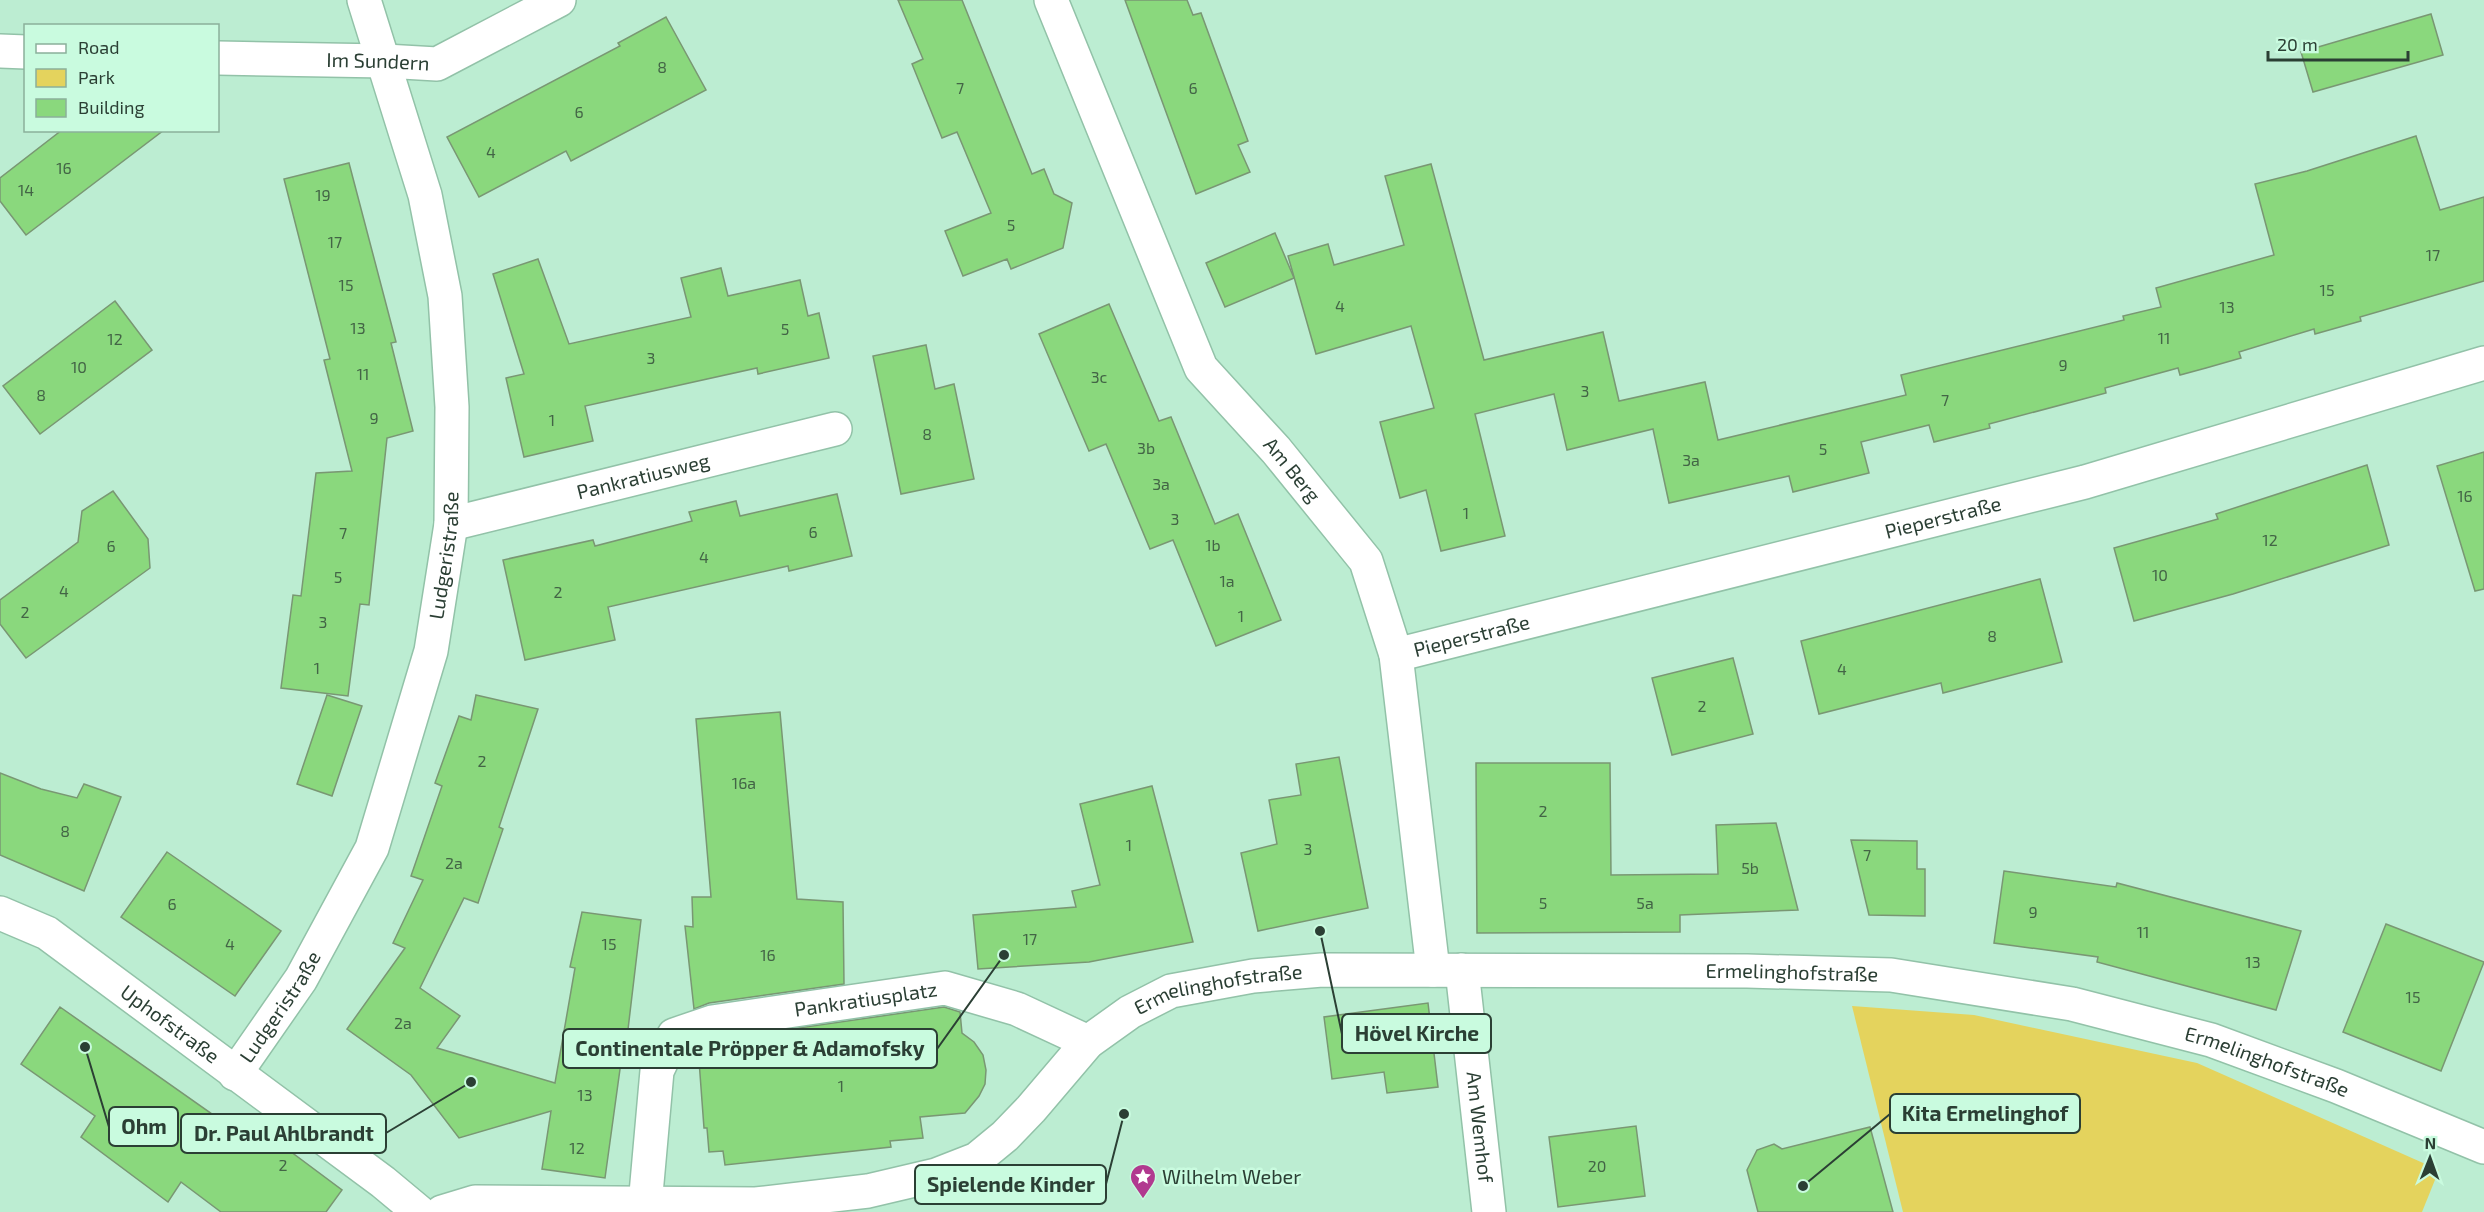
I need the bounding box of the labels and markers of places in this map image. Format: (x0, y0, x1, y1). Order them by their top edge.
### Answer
callout: Hövel Kirche (1342, 1014, 1491, 1053)
callout: Continentale Pröpper & Adamofsky (563, 1029, 937, 1068)
callout: Kita Ermelinghof (1890, 1094, 2080, 1133)
callout: Ohm (109, 1107, 178, 1146)
callout: Dr. Paul Ahlbrandt (181, 1114, 386, 1153)
place icon: Wilhelm Weber (1128, 1162, 1158, 1200)
place label: Wilhelm Weber (1162, 1164, 1301, 1188)
callout: Spielende Kinder (915, 1165, 1106, 1204)

